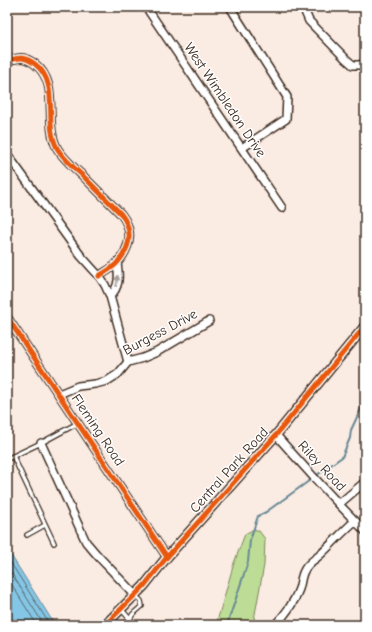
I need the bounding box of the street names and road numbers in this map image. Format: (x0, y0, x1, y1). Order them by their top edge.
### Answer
street label: West Wimbledon Drive (180, 39, 270, 161)
street label: Burgess Drive (120, 305, 200, 359)
street label: Fleming Road (68, 391, 128, 469)
street label: Central Park Road (186, 424, 272, 516)
street label: Riley Road (294, 437, 350, 495)

